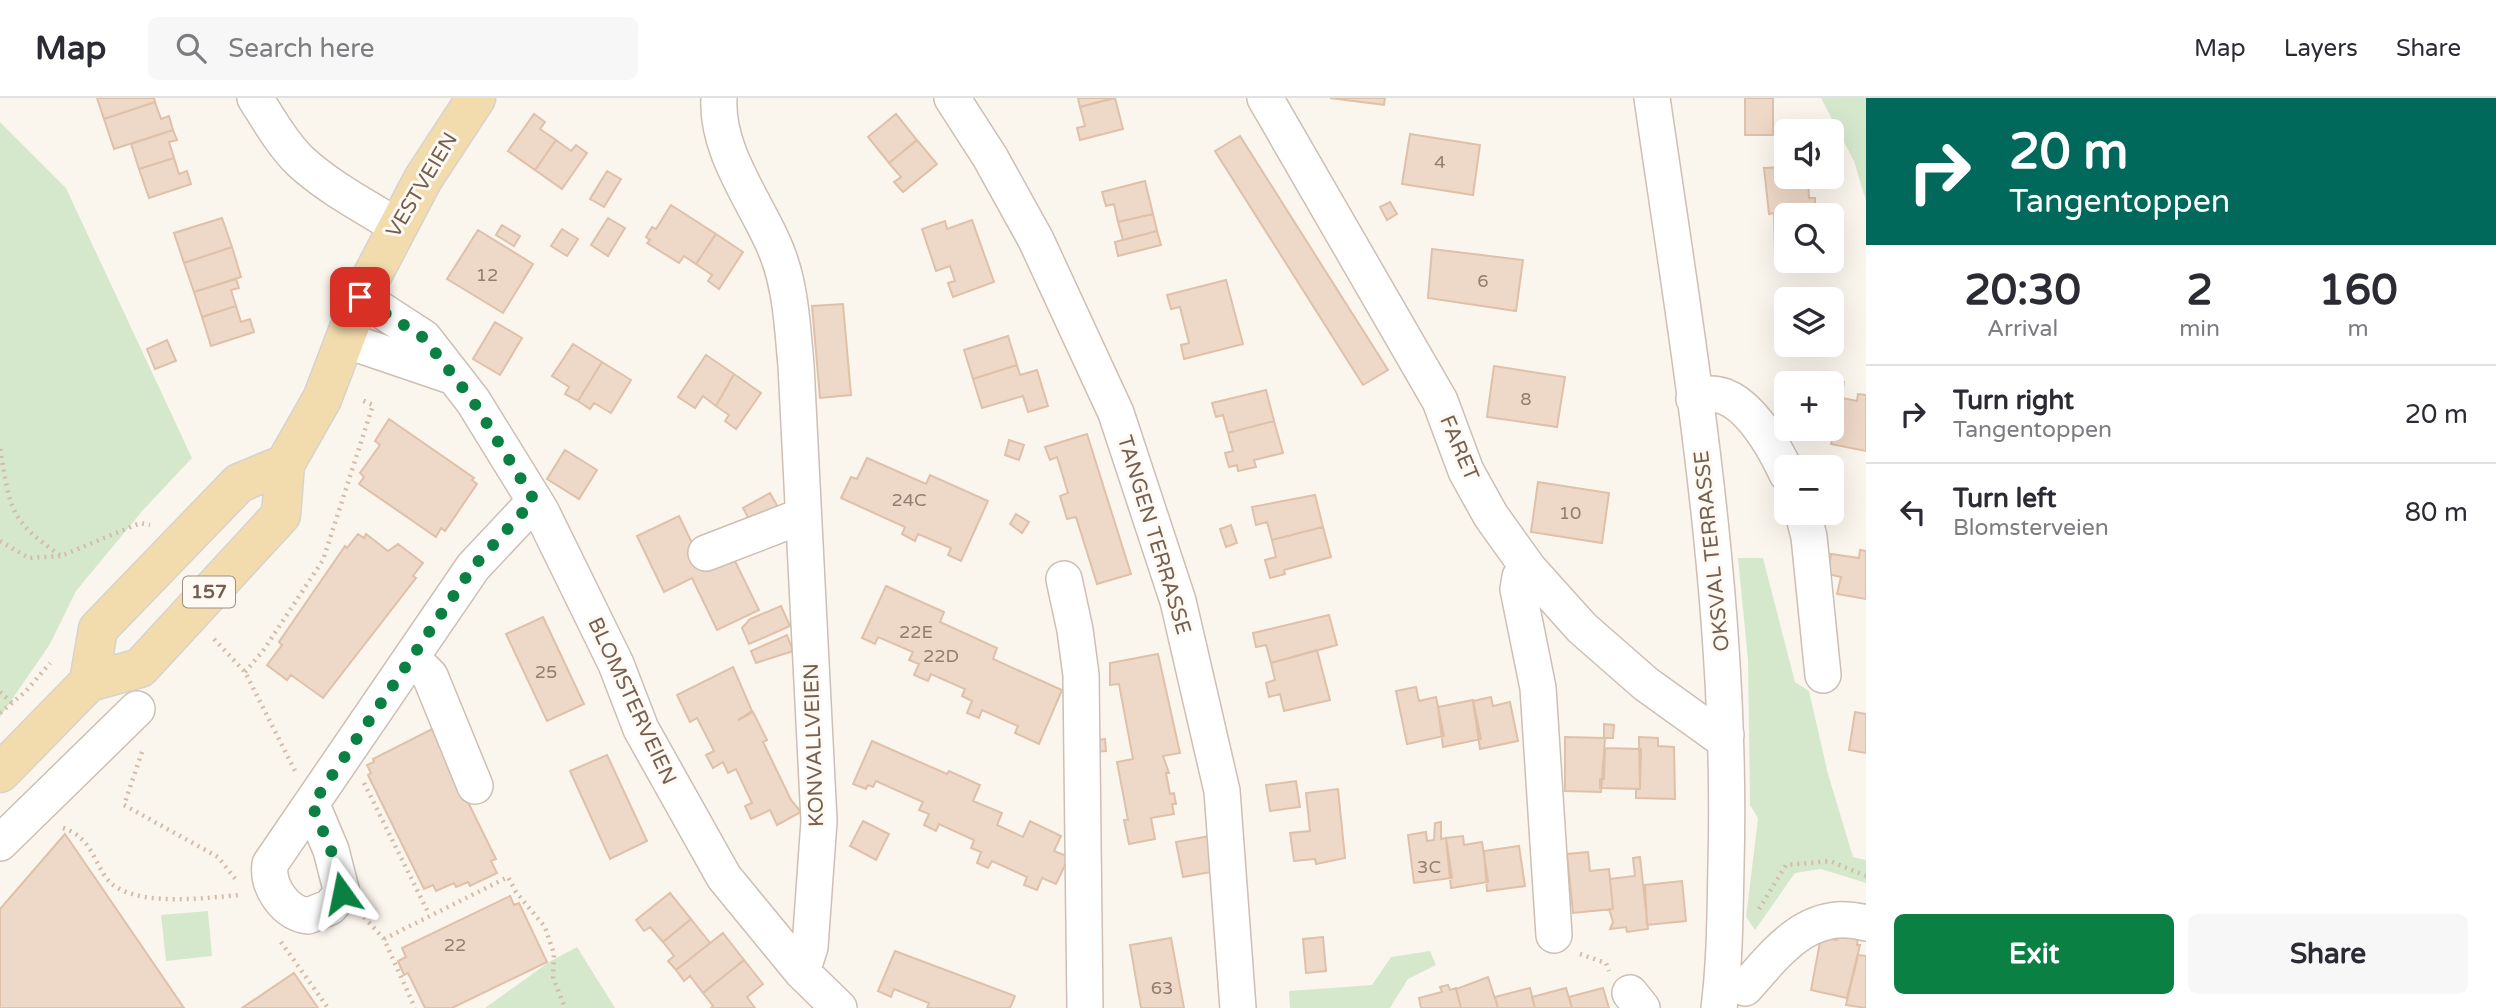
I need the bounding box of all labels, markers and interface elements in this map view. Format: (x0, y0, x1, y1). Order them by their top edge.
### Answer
search box (148, 17, 638, 80)
text: Map (35, 29, 106, 68)
icon: search (172, 29, 210, 67)
text: Search here (228, 33, 374, 64)
text: Map (2194, 34, 2246, 63)
text: Layers (2284, 34, 2358, 63)
text: Share (2396, 34, 2461, 63)
map controls (1774, 119, 1844, 525)
button: sound (1774, 119, 1844, 189)
text: 20 m (2009, 123, 2128, 182)
icon: right (1894, 126, 1985, 217)
street label: VESTVEIEN (381, 128, 463, 242)
house number: 4 (1434, 151, 1446, 173)
text: Tangentoppen (2009, 183, 2230, 221)
button: search (1774, 203, 1844, 273)
house number: 12 (476, 264, 498, 286)
text: 20:30 (1964, 265, 2081, 316)
text: 2 (2186, 265, 2213, 316)
text: 160 (2318, 265, 2398, 316)
pin (330, 267, 390, 327)
house number: 6 (1477, 270, 1489, 292)
icon: arrive (341, 278, 379, 316)
button: layers (1774, 287, 1844, 357)
text: Arrival (1987, 315, 2058, 343)
text: min (2179, 315, 2220, 343)
text: m (2347, 315, 2369, 343)
button: + (1774, 371, 1844, 441)
text: Turn right (1953, 385, 2074, 416)
house number: 8 (1520, 388, 1532, 410)
icon: right (1894, 395, 1932, 433)
text: 20 m (2405, 399, 2468, 430)
street label: FARET (1434, 412, 1484, 485)
text: Tangentoppen (1953, 416, 2112, 444)
street label: TANGEN TERRASSE (1112, 433, 1196, 637)
street label: OKSVAL TERRASSE (1689, 449, 1735, 653)
button: − (1774, 455, 1844, 525)
text: Turn left (1953, 483, 2056, 514)
house number: 24C (891, 489, 927, 511)
icon: left (1894, 493, 1932, 531)
text: 80 m (2405, 497, 2468, 528)
house number: 10 (1559, 502, 1581, 524)
text: Blomsterveien (1953, 514, 2109, 542)
road number: 157 (183, 576, 235, 607)
street label: BLOMSTERVEIEN (582, 613, 682, 789)
house number: 22E (899, 621, 933, 643)
house number: 22D (923, 645, 959, 667)
house number: 25 (535, 661, 557, 683)
street label: KONVALLVEIEN (799, 663, 829, 827)
position arrow (305, 856, 379, 930)
house number: 3C (1417, 856, 1441, 878)
button: Exit (1894, 914, 2174, 994)
button: Share (2188, 914, 2468, 994)
house number: 22 (444, 934, 466, 956)
house number: 63 (1151, 977, 1173, 999)

